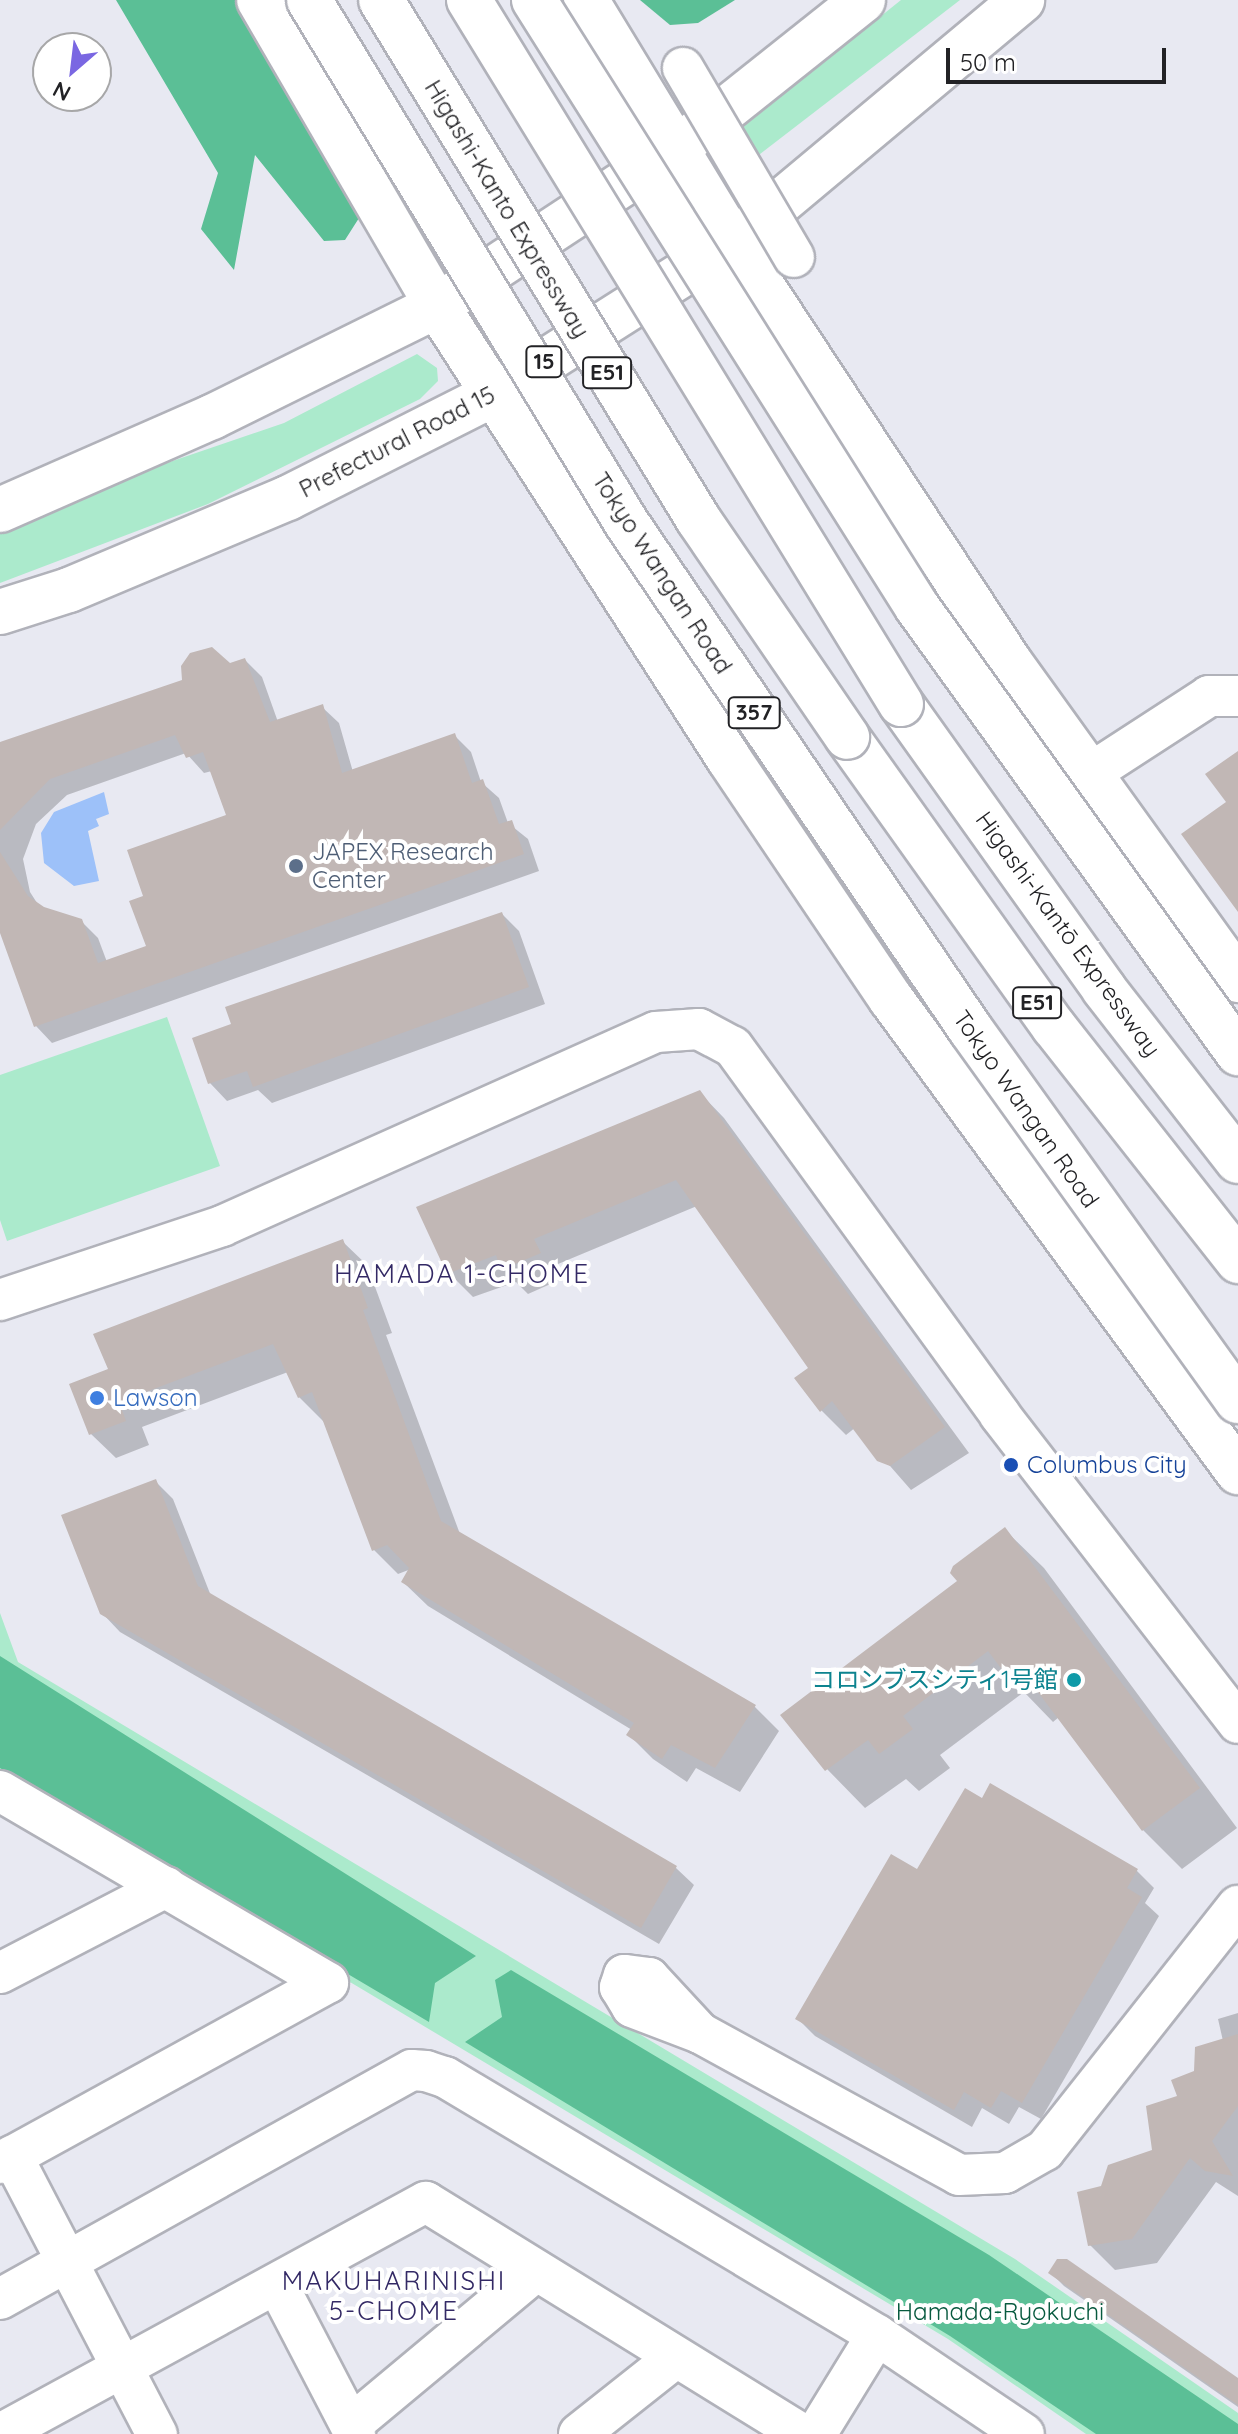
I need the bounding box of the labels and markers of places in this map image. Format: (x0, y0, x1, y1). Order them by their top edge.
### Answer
place label: JAPEX Research Center (312, 838, 494, 894)
marker: JAPEX Research Center (287, 857, 305, 875)
place label: Lawson (113, 1384, 198, 1412)
marker: Lawson (88, 1389, 106, 1407)
place label: Columbus City (1027, 1451, 1187, 1479)
marker: Columbus City (1002, 1456, 1020, 1474)
place label: コロンブスシティ1号館 (809, 1666, 1058, 1694)
marker: コロンブスシティ1号館 (1065, 1671, 1083, 1689)

